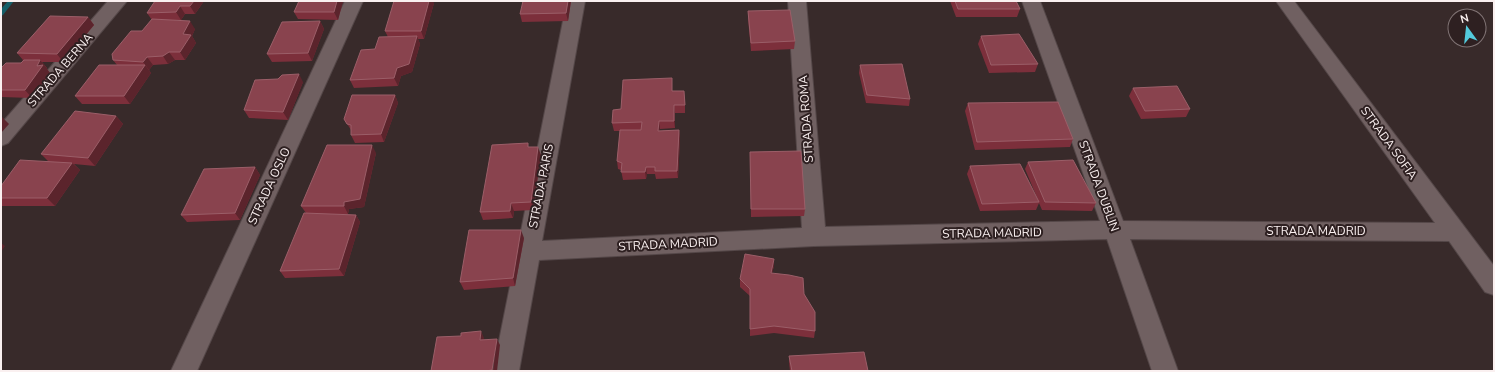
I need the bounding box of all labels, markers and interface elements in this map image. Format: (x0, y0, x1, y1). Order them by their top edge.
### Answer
north arrow (1447, 8, 1487, 48)
text: N (1459, 11, 1470, 27)
street label: STRADA BERNA (24, 30, 97, 110)
street label: STRADA ROMA (795, 74, 817, 163)
street label: STRADA SOFIA (1357, 103, 1421, 183)
street label: STRADA DUBLIN (1075, 138, 1123, 234)
street label: STRADA PARIS (525, 142, 557, 230)
street label: STRADA OSLO (244, 145, 294, 227)
street label: STRADA MADRID (1266, 223, 1366, 239)
street label: STRADA MADRID (942, 224, 1042, 242)
street label: STRADA MADRID (618, 233, 718, 255)

